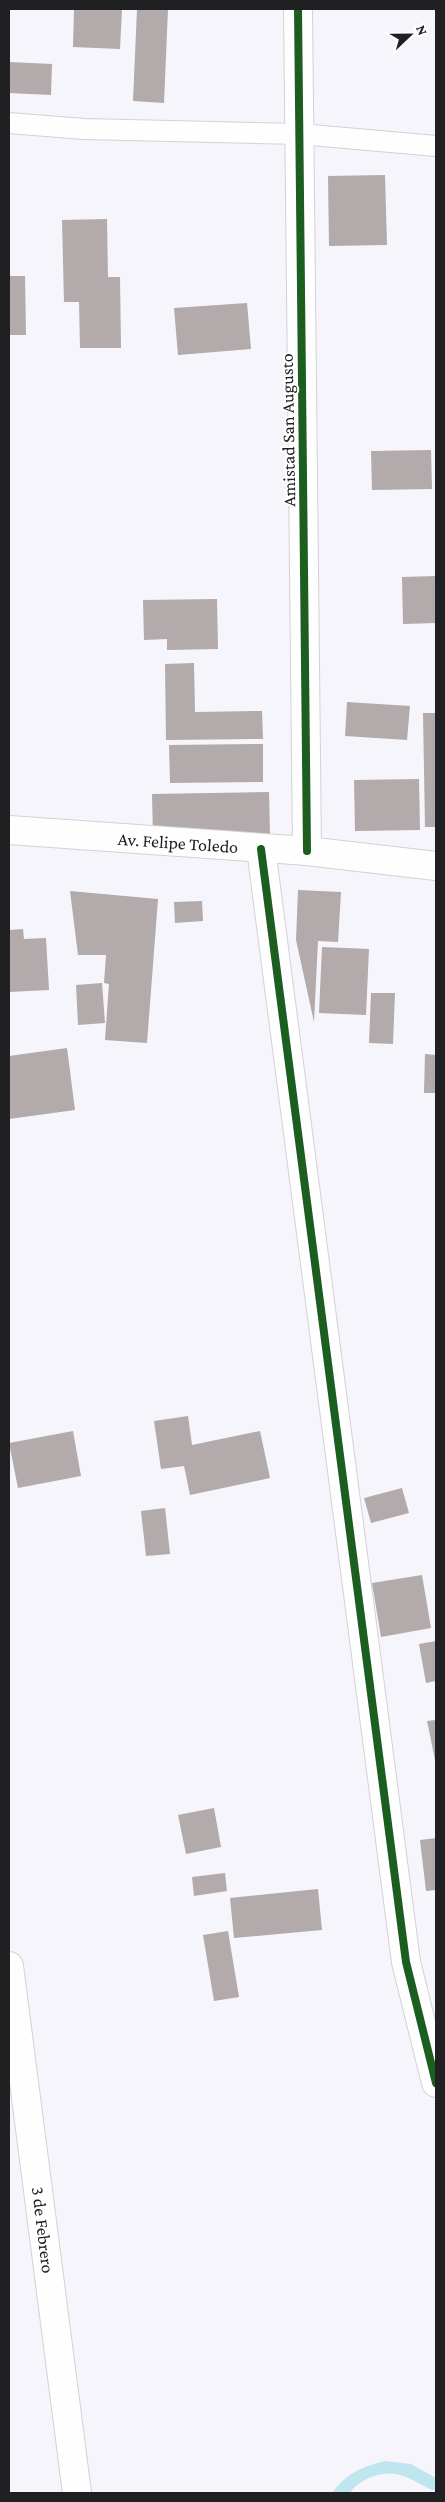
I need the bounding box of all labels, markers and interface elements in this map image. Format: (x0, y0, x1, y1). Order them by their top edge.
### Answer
north arrow (385, 10, 435, 60)
text: N (413, 23, 431, 38)
street label: Amistad San Augusto (277, 353, 299, 507)
street label: Av. Felipe Toledo (117, 829, 239, 857)
street label: 3 de Febrero (28, 2186, 58, 2274)

